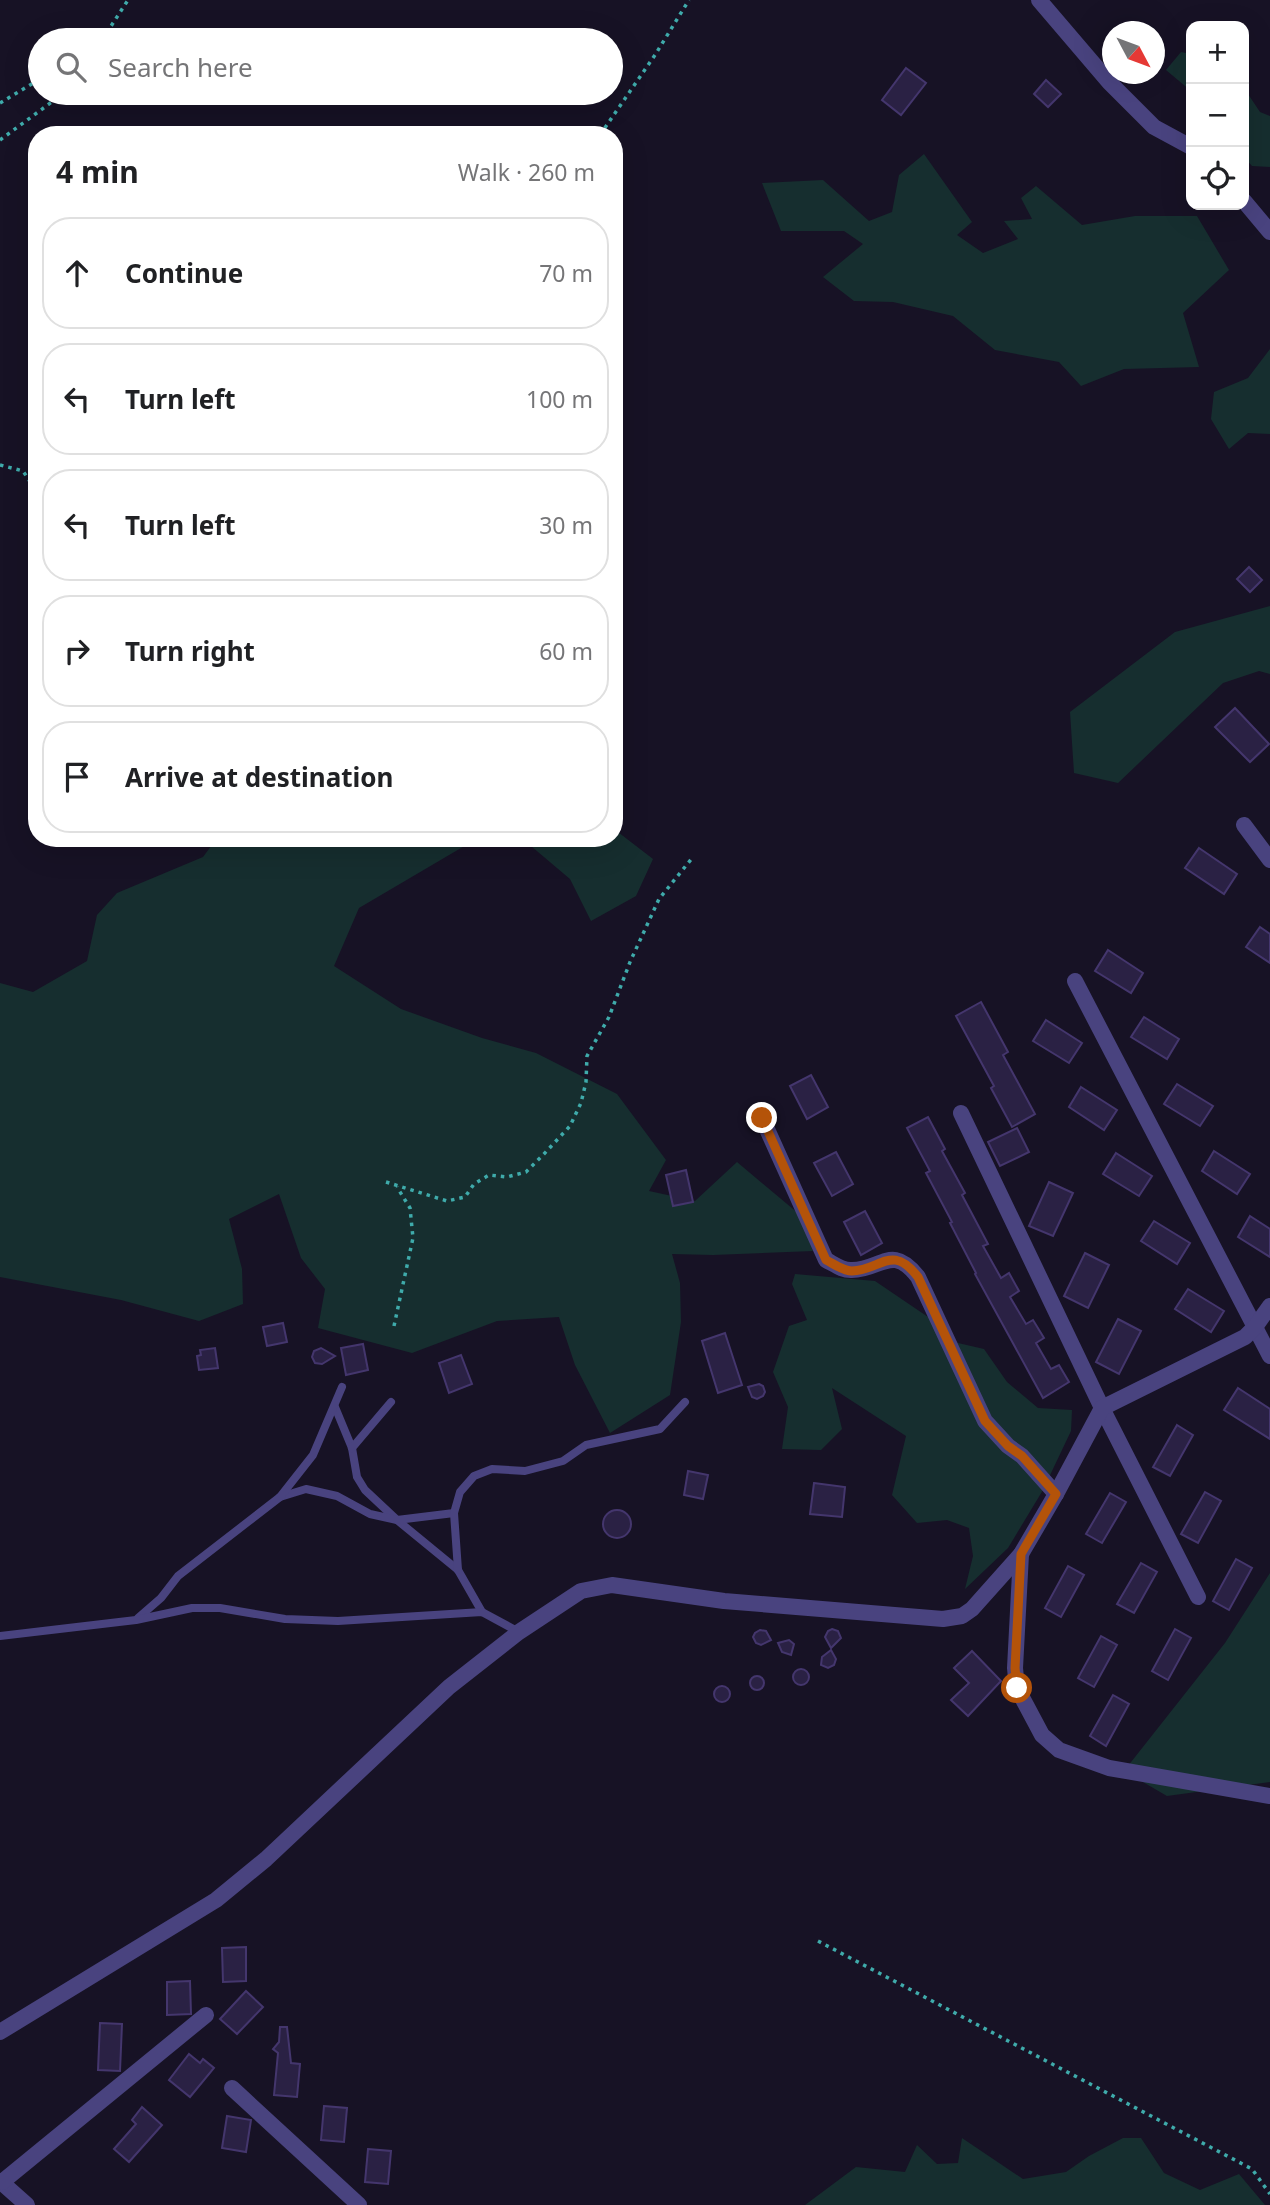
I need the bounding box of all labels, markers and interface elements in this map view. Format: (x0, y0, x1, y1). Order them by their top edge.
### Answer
north arrow (1102, 21, 1165, 84)
map controls (1186, 21, 1249, 210)
button: + (1186, 21, 1249, 84)
search box (28, 28, 623, 105)
icon: search (52, 48, 90, 86)
text: Search here (108, 49, 253, 85)
button: − (1186, 84, 1249, 147)
button: locate (1186, 147, 1249, 210)
text: 4 min (56, 151, 139, 192)
text: Walk · 260 m (458, 156, 595, 188)
icon: ahead (58, 254, 96, 292)
text: Continue (125, 255, 243, 291)
text: 70 m (539, 257, 593, 289)
icon: left (58, 380, 96, 418)
text: Turn left (125, 381, 236, 417)
text: 100 m (526, 383, 593, 415)
icon: left (58, 506, 96, 544)
text: Turn left (125, 507, 236, 543)
text: 30 m (539, 509, 593, 541)
icon: right (58, 632, 96, 670)
text: Turn right (125, 633, 255, 669)
text: 60 m (539, 635, 593, 667)
icon: arrive (58, 758, 96, 796)
text: Arrive at destination (125, 759, 394, 795)
route end (746, 1102, 777, 1133)
route start (1001, 1672, 1032, 1703)

